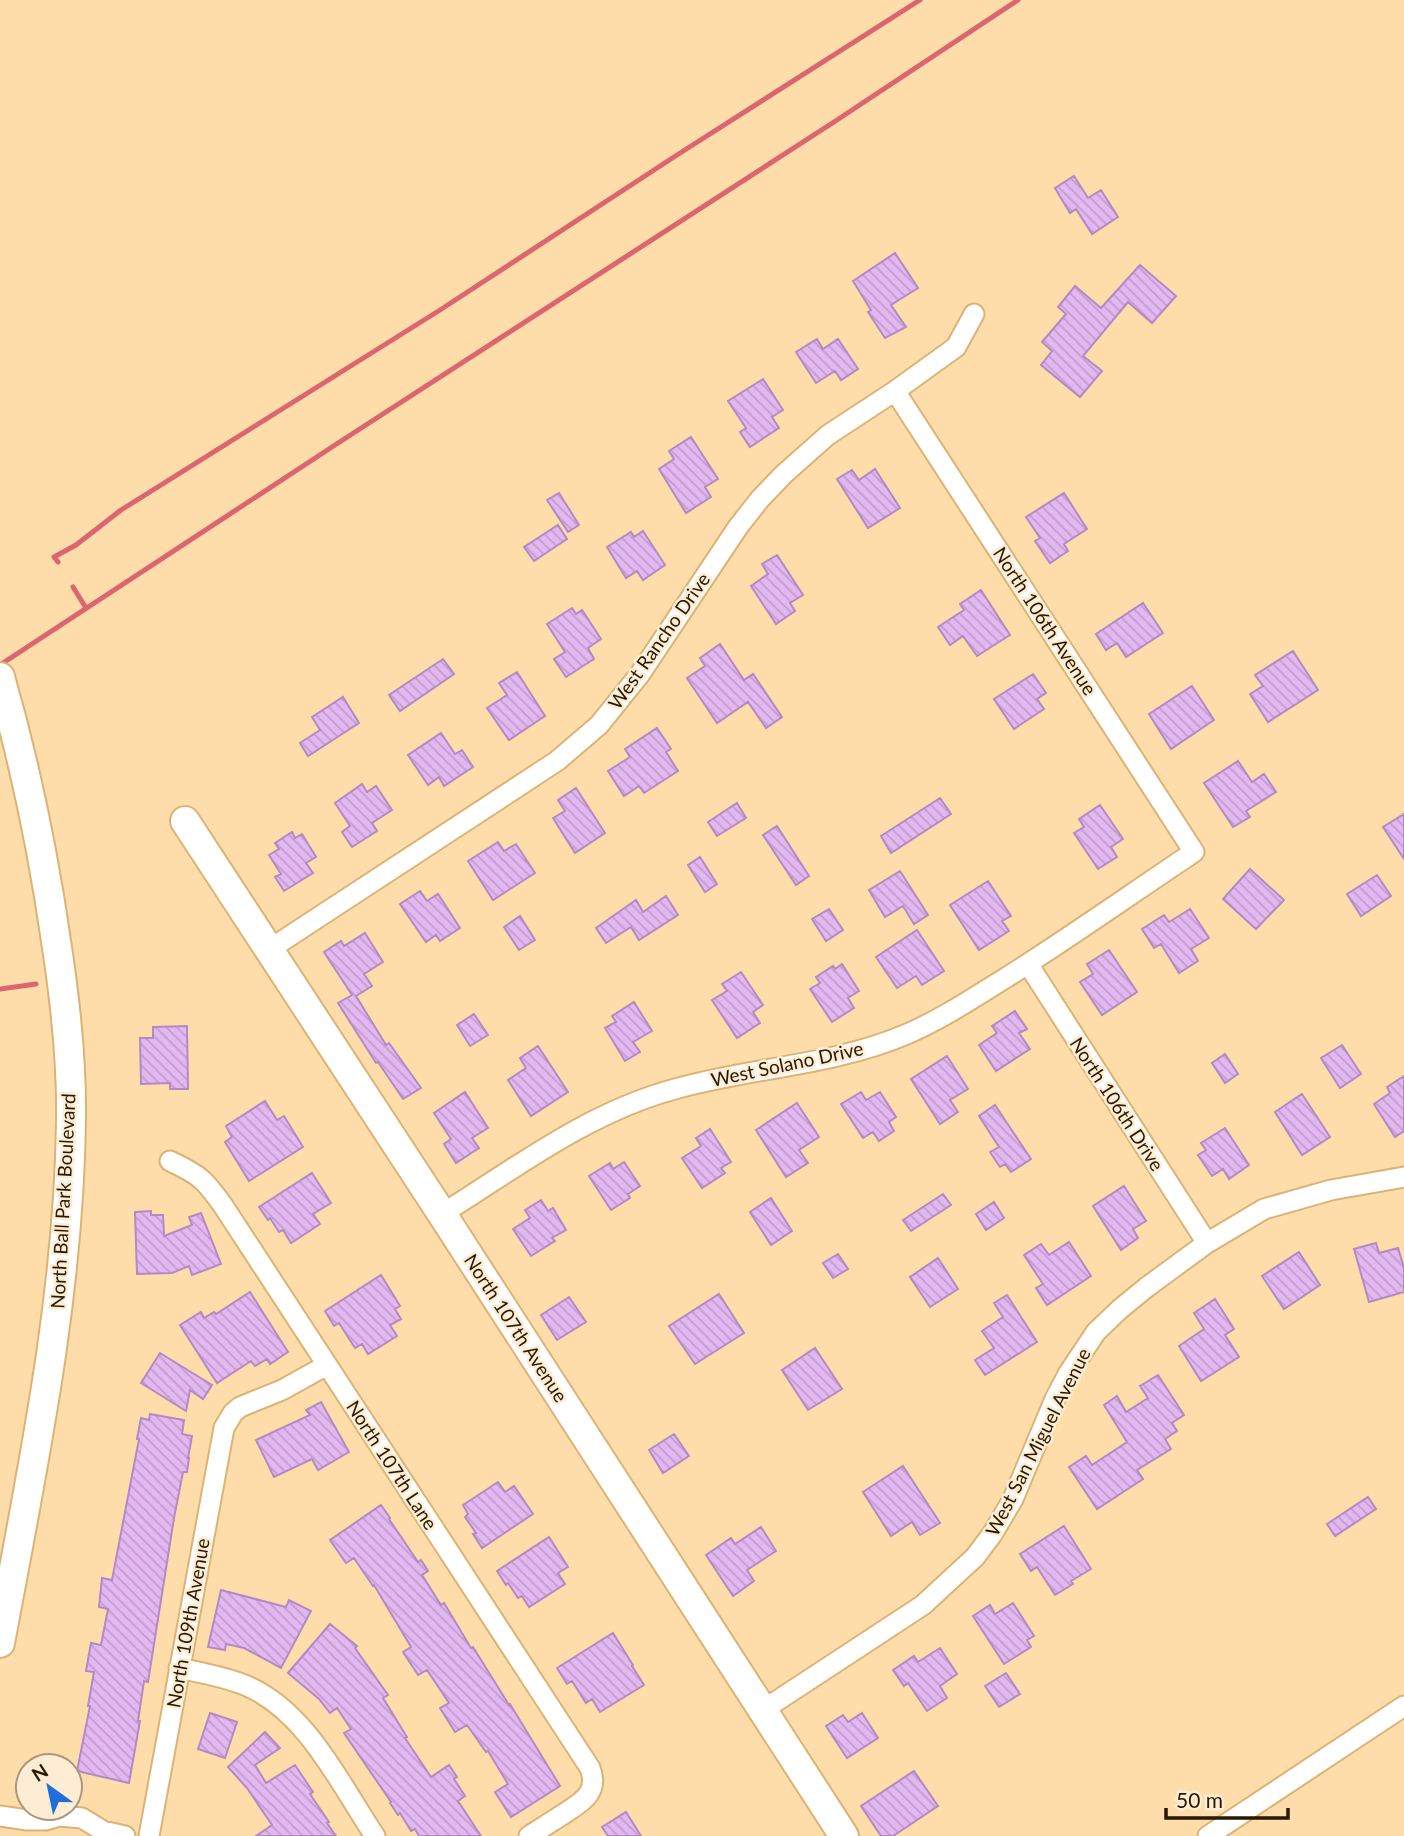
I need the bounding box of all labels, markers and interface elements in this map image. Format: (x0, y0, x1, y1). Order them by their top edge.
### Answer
street label: North 106th Avenue (989, 542, 1102, 699)
street label: West Rancho Drive (603, 568, 714, 713)
street label: North 106th Drive (1066, 1033, 1169, 1175)
street label: West Solano Drive (709, 1036, 865, 1091)
street label: North Ball Park Boulevard (45, 1093, 80, 1309)
street label: North 107th Avenue (460, 1249, 573, 1406)
street label: West San Miguel Avenue (980, 1344, 1095, 1540)
street label: North 107th Lane (342, 1396, 443, 1534)
street label: North 109th Avenue (161, 1536, 214, 1709)
north arrow (14, 1752, 84, 1822)
text: N (27, 1759, 52, 1786)
scale bar (1166, 1776, 1288, 1820)
text: 50 m (1176, 1787, 1223, 1812)

